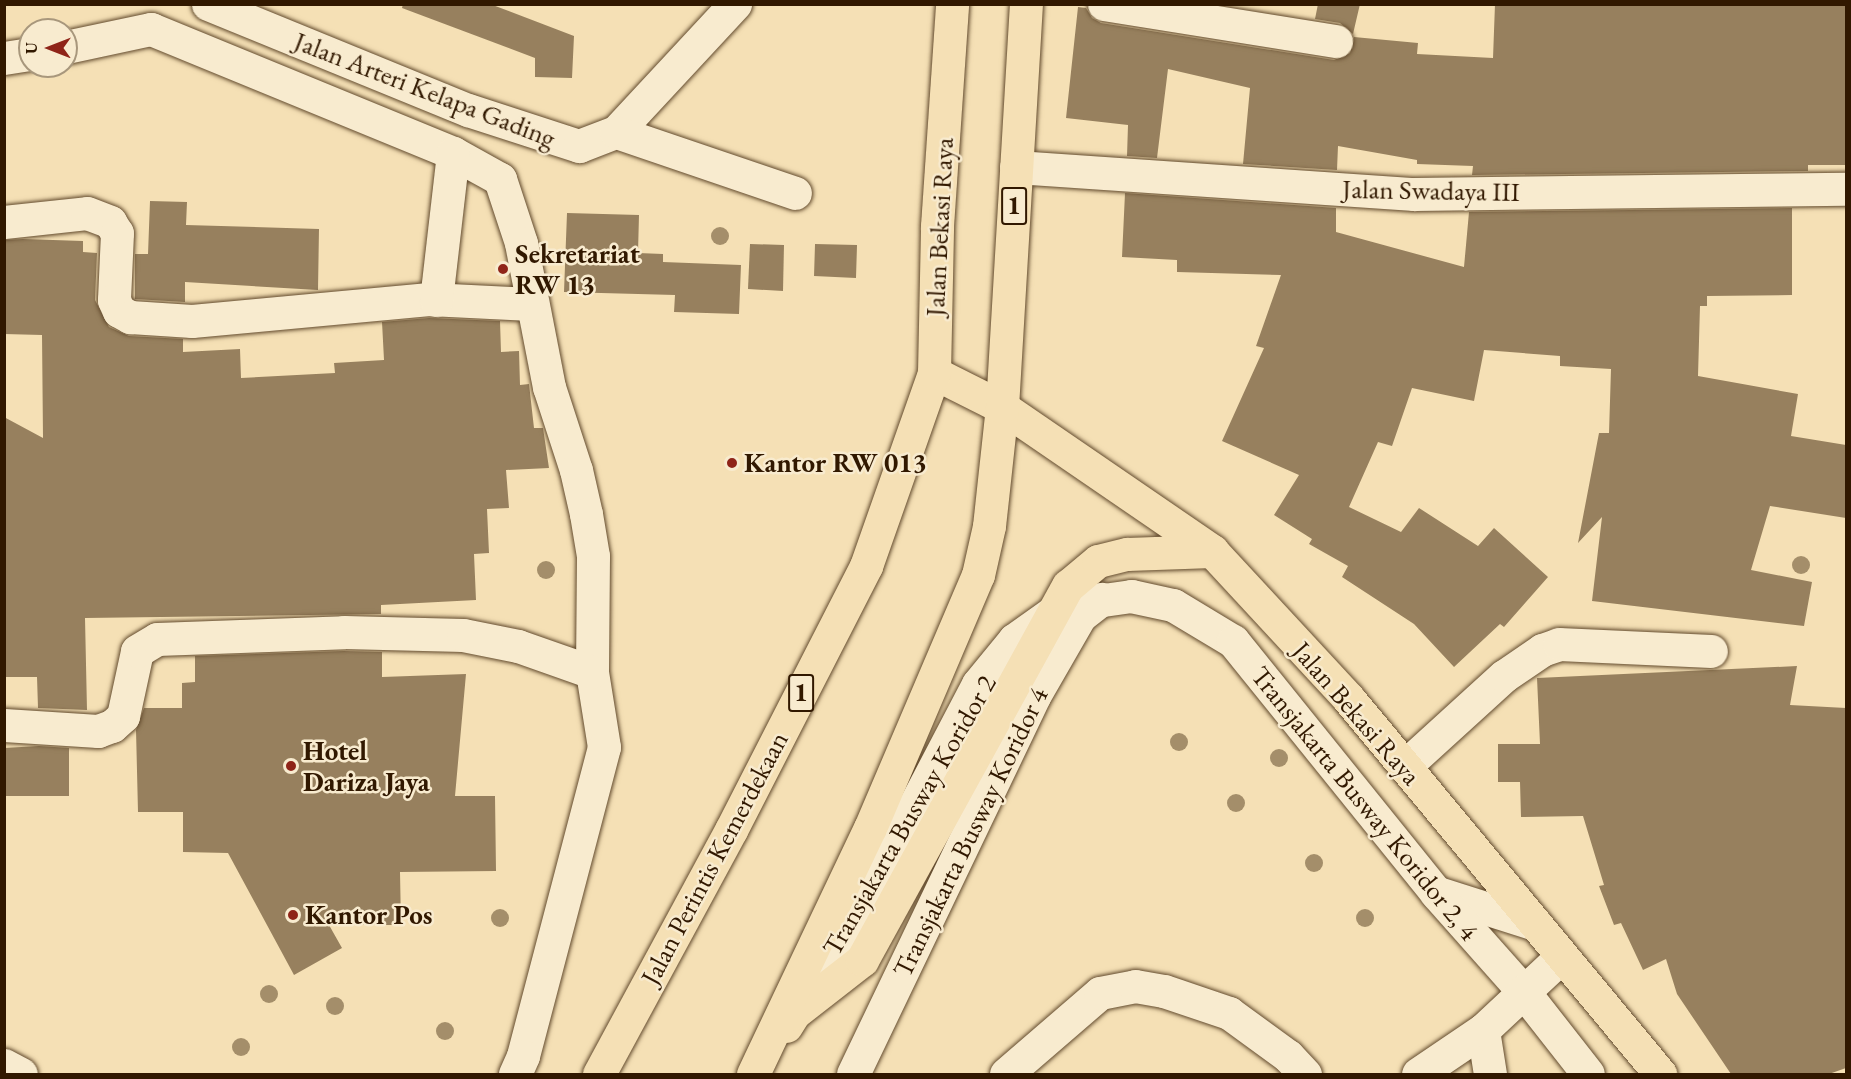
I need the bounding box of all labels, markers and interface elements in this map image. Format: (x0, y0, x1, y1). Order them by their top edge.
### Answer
north arrow (18, 18, 78, 78)
street label: Jalan Arteri Kelapa Gading (290, 24, 560, 154)
text: U (21, 42, 42, 54)
street label: Jalan Bekasi Raya (918, 137, 960, 317)
street label: Jalan Swadaya III (1342, 172, 1520, 208)
road number: 1 (1000, 183, 1028, 229)
place label: Sekretariat RW 13 (515, 237, 640, 300)
marker: Sekretariat RW 13 (496, 262, 510, 276)
place label: Kantor RW 013 (744, 447, 927, 479)
marker: Kantor RW 013 (725, 456, 739, 470)
street label: Jalan Bekasi Raya (1286, 635, 1428, 791)
street label: Transjakarta Busway Koridor 2, 4 (1244, 659, 1486, 947)
street label: Transjakarta Busway Koridor 2 (815, 669, 1003, 961)
road number: 1 (788, 670, 814, 716)
street label: Transjakarta Busway Koridor 4 (886, 682, 1054, 982)
street label: Jalan Perintis Kemerdekaan (633, 726, 795, 990)
place label: Hotel Dariza Jaya (303, 734, 430, 797)
marker: Hotel Dariza Jaya (284, 759, 298, 773)
place label: Kantor Pos (305, 899, 432, 931)
marker: Kantor Pos (286, 908, 300, 922)

